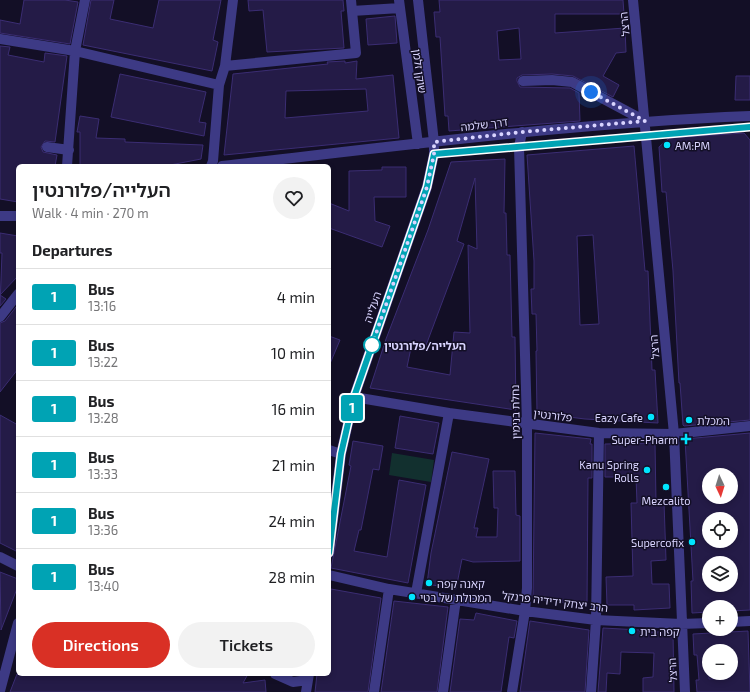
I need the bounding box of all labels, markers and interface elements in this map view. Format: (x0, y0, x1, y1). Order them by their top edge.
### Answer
street label: הרצל (616, 11, 632, 37)
street label: שוקן זלמן (410, 48, 430, 94)
your location (581, 82, 601, 102)
street label: דרך שלמה (460, 115, 508, 133)
place label: AM:PM (675, 139, 710, 152)
marker: AM:PM (662, 140, 672, 150)
button: heart (273, 177, 315, 219)
text: העלייה/פלורנטין (32, 178, 171, 201)
text: Walk · 4 min · 270 m (32, 205, 149, 221)
text: Departures (32, 241, 112, 259)
text: Bus (88, 280, 114, 298)
text: 1 (51, 288, 57, 305)
text: 4 min (277, 288, 315, 306)
street label: העלייה (361, 290, 383, 324)
text: 13:16 (88, 298, 116, 314)
street label: הרצל (646, 334, 662, 360)
text: Bus (88, 336, 114, 354)
marker: העלייה/פלורנטין (363, 336, 381, 354)
place label: העלייה/פלורנטין (384, 339, 466, 352)
text: 1 (51, 344, 57, 361)
text: 10 min (271, 344, 315, 362)
text: 13:22 (88, 354, 118, 370)
street label: נחלת בנימין (508, 385, 522, 439)
text: Bus (88, 392, 114, 410)
line badge: 1 (339, 395, 365, 421)
text: 1 (349, 399, 355, 416)
text: 1 (51, 400, 57, 417)
text: 16 min (272, 400, 315, 418)
street label: פלורנטין (533, 406, 574, 424)
text: 13:28 (88, 410, 119, 426)
place label: Eazy Cafe (595, 411, 643, 424)
marker: Eazy Cafe (646, 412, 656, 422)
place label: המכלת (697, 414, 730, 427)
marker: המכלת (684, 415, 694, 425)
place label: Super-Pharm (611, 433, 678, 446)
marker: Super-Pharm (681, 434, 691, 444)
text: Bus (88, 448, 114, 466)
text: 1 (51, 456, 57, 473)
text: 21 min (272, 456, 315, 474)
place label: Kanu Spring Rolls (579, 458, 639, 484)
marker: Kanu Spring Rolls (642, 465, 652, 475)
text: 13:33 (88, 466, 118, 482)
north arrow (702, 468, 738, 504)
map controls (702, 468, 738, 680)
marker: Mezcalito (661, 482, 671, 492)
place label: Mezcalito (641, 494, 691, 507)
text: Bus (88, 504, 114, 522)
text: 1 (51, 512, 57, 529)
text: 24 min (268, 512, 315, 530)
button: locate (702, 512, 738, 548)
text: 13:36 (88, 522, 118, 538)
place label: Supercofix (631, 536, 684, 549)
marker: Supercofix (687, 537, 697, 547)
button: layers (702, 556, 738, 592)
text: Bus (88, 560, 114, 578)
text: 1 (51, 568, 57, 585)
text: 28 min (269, 568, 315, 586)
place label: קאנה קפה (437, 577, 485, 590)
text: 13:40 (88, 578, 119, 594)
marker: קאנה קפה (424, 578, 434, 588)
street label: הרב יצחק ידידיה פרנקל (501, 588, 609, 614)
place label: המכולת של בטי (420, 591, 491, 604)
marker: המכולת של בטי (407, 592, 417, 602)
button: + (702, 600, 738, 636)
button: Directions (32, 622, 170, 668)
button: Tickets (178, 622, 315, 668)
place label: קפה בית (640, 625, 680, 638)
marker: קפה בית (627, 626, 637, 636)
button: − (702, 644, 738, 680)
street label: הרצל (665, 657, 679, 683)

